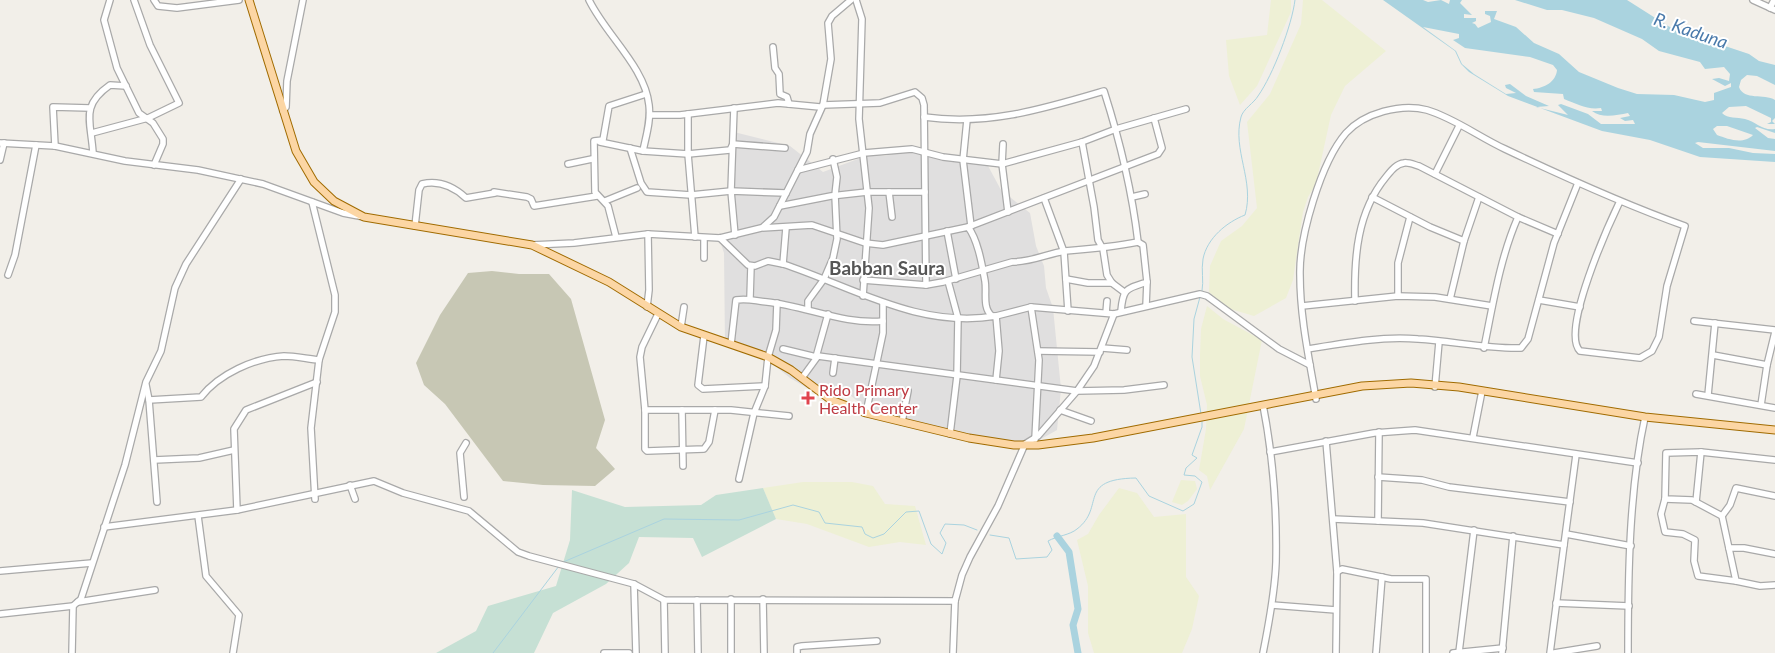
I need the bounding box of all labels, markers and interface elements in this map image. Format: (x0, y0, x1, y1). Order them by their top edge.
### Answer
water label: R. Kaduna (1651, 7, 1731, 53)
district label: Babban Saura (829, 256, 945, 279)
place label: Rido Primary Health Center (819, 380, 918, 417)
marker: Rido Primary Health Center (801, 391, 815, 405)

